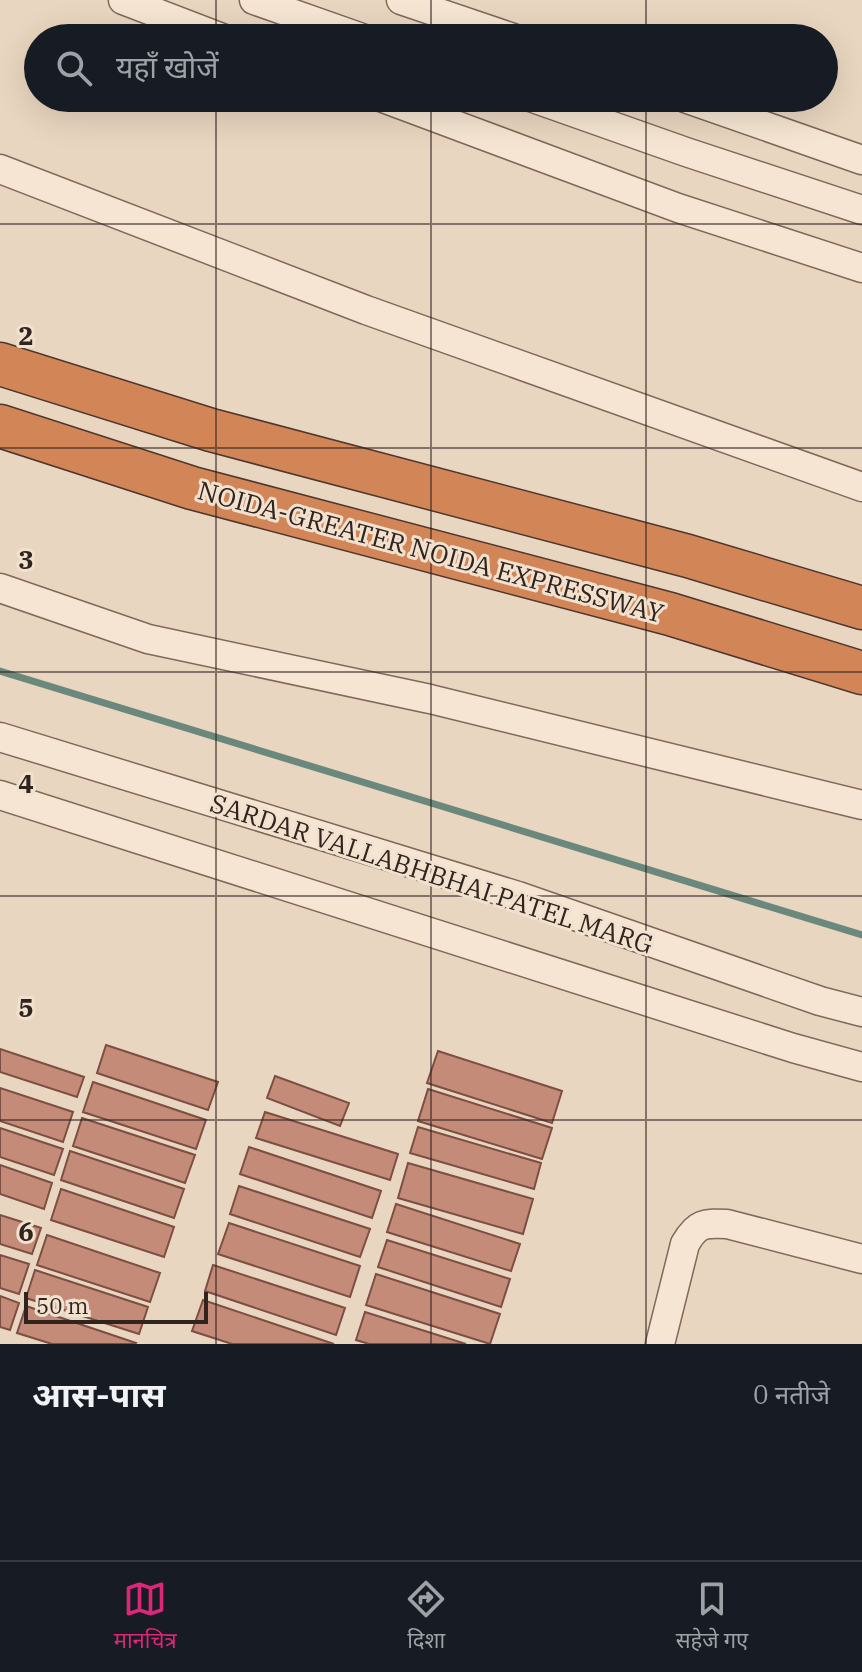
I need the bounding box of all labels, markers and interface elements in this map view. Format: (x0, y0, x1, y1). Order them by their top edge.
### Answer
search box (24, 24, 838, 112)
icon: search (52, 46, 96, 90)
text: यहाँ खोजें (116, 47, 219, 86)
text: 2 (18, 318, 34, 352)
street label: NOIDA-GREATER NOIDA EXPRESSWAY (194, 472, 668, 630)
text: 3 (18, 542, 34, 576)
text: 4 (18, 766, 34, 800)
street label: SARDAR VALLABHBHAI PATEL MARG (206, 785, 658, 961)
text: 5 (18, 990, 34, 1024)
text: 6 (18, 1214, 34, 1248)
scale bar (24, 1288, 208, 1324)
text: 50 m (36, 1291, 88, 1320)
text: आस-पास (32, 1372, 166, 1416)
text: 0 नतीजे (753, 1377, 830, 1411)
tab: मानचित्र (114, 1577, 177, 1657)
tab: दिशा (404, 1577, 448, 1657)
tab: सहेजे गए (676, 1577, 748, 1657)

